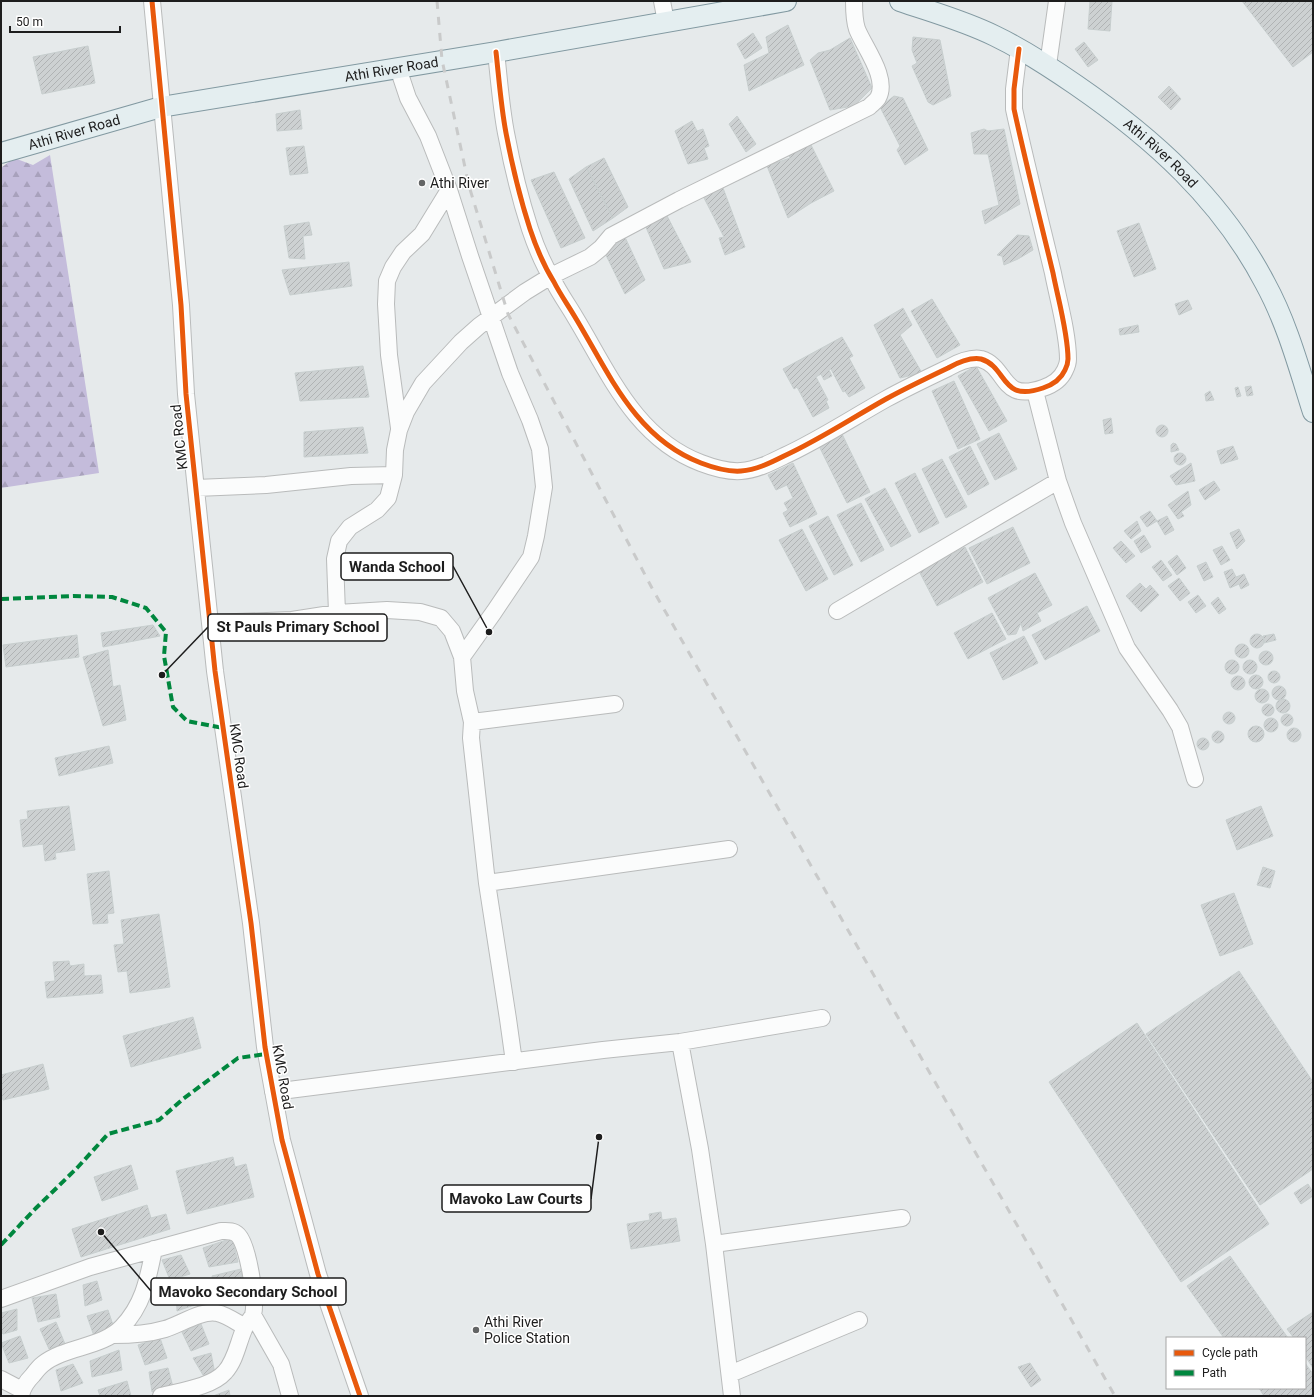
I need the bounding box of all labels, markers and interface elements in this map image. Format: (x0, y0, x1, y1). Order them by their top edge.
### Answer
scale bar (10, 8, 120, 34)
text: 50 m (16, 15, 43, 29)
street label: Athi River Road (343, 54, 440, 85)
street label: Athi River Road (26, 111, 122, 153)
street label: Athi River Road (1121, 115, 1201, 191)
place label: Athi River (430, 175, 489, 191)
marker: Athi River (417, 178, 427, 188)
street label: KMC Road (168, 403, 190, 471)
callout: Wanda School (341, 553, 453, 580)
text: Wanda School (349, 558, 445, 576)
callout: St Pauls Primary School (208, 614, 387, 641)
text: St Pauls Primary School (217, 618, 379, 636)
street label: KMC Road (227, 722, 251, 790)
street label: KMC Road (269, 1043, 297, 1111)
callout: Mavoko Law Courts (442, 1185, 591, 1212)
text: Mavoko Law Courts (449, 1190, 583, 1208)
callout: Mavoko Secondary School (151, 1278, 346, 1305)
text: Mavoko Secondary School (159, 1283, 338, 1301)
place label: Athi River Police Station (484, 1314, 570, 1346)
marker: Athi River Police Station (471, 1325, 481, 1335)
legend (1166, 1337, 1306, 1389)
text: Cycle path (1202, 1346, 1258, 1360)
text: Path (1202, 1366, 1227, 1380)

